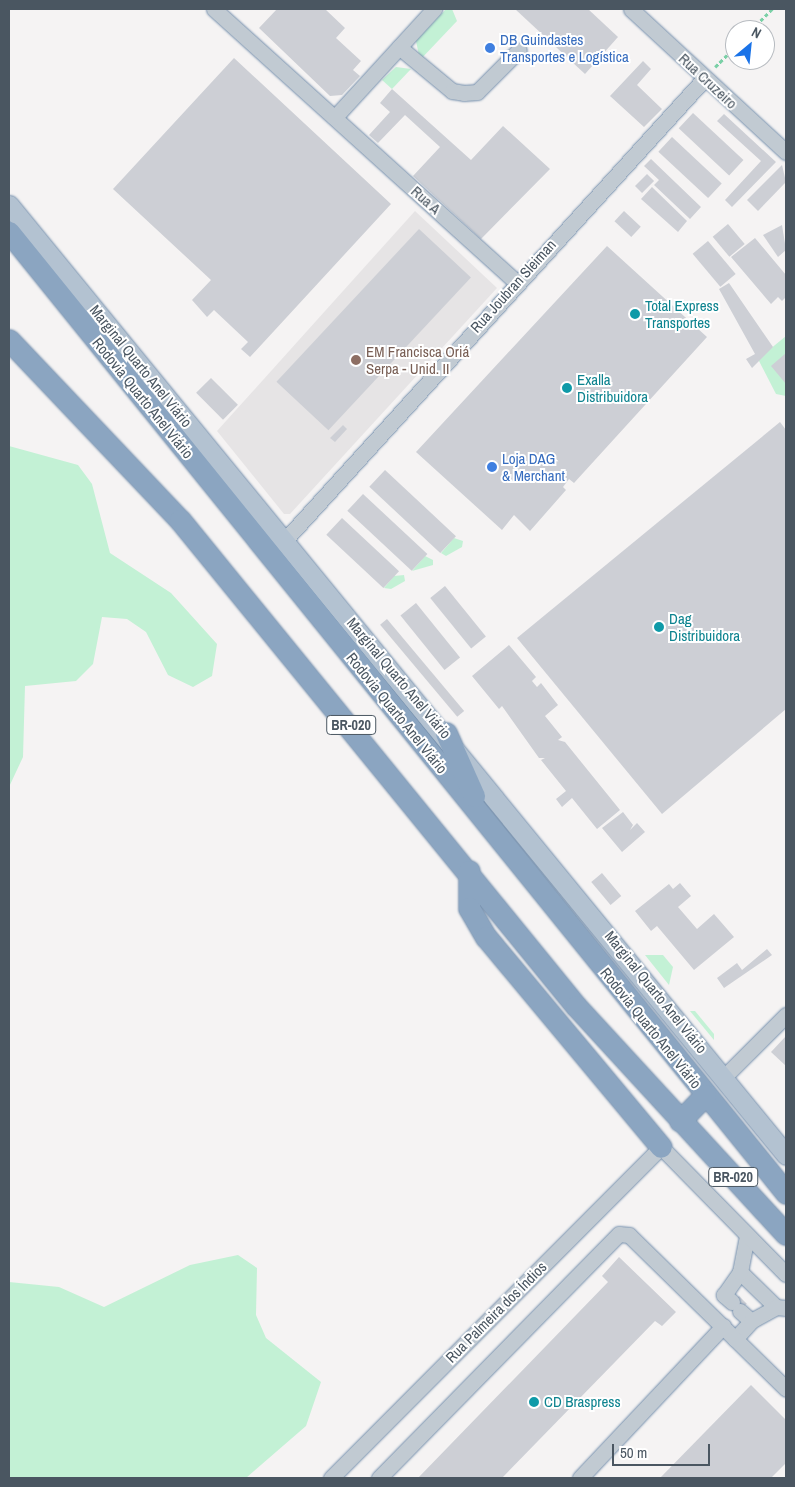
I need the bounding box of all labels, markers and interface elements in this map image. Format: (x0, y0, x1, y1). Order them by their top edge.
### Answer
north arrow (725, 20, 775, 70)
text: N (749, 23, 764, 43)
place label: DB Guindastes Transportes e Logística (500, 30, 629, 65)
marker: DB Guindastes Transportes e Logística (484, 42, 496, 54)
street label: Rua Cruzeiro (675, 49, 741, 113)
street label: Rua A (407, 182, 445, 218)
street label: Rua Joubran Sleiman (467, 236, 559, 336)
place label: Total Express Transportes (645, 296, 719, 331)
street label: Marginal Quarto Anel Viário (86, 301, 196, 431)
marker: Total Express Transportes (629, 308, 641, 320)
street label: Rodovia Quarto Anel Viário (89, 334, 197, 462)
place label: EM Francisca Oriá Serpa - Unid. II (366, 342, 469, 377)
marker: EM Francisca Oriá Serpa - Unid. II (350, 354, 362, 366)
place label: Exalla Distribuidora (577, 370, 648, 405)
marker: Exalla Distribuidora (561, 382, 573, 394)
place label: Loja DAG & Merchant (502, 449, 565, 484)
marker: Loja DAG & Merchant (486, 461, 498, 473)
place label: Dag Distribuidora (669, 609, 740, 644)
street label: Marginal Quarto Anel Viário (343, 614, 455, 742)
marker: Dag Distribuidora (653, 621, 665, 633)
street label: Rodovia Quarto Anel Viário (343, 649, 451, 777)
road number: BR-020 (326, 714, 376, 736)
street label: Marginal Quarto Anel Viário (601, 927, 711, 1057)
street label: Rodovia Quarto Anel Viário (597, 964, 705, 1092)
road number: BR-020 (708, 1166, 758, 1188)
street label: Rua Palmeira dos Índios (442, 1258, 550, 1366)
place label: CD Braspress (544, 1393, 621, 1411)
marker: CD Braspress (528, 1396, 540, 1408)
scale bar (615, 1434, 712, 1466)
text: 50 m (620, 1442, 647, 1463)

